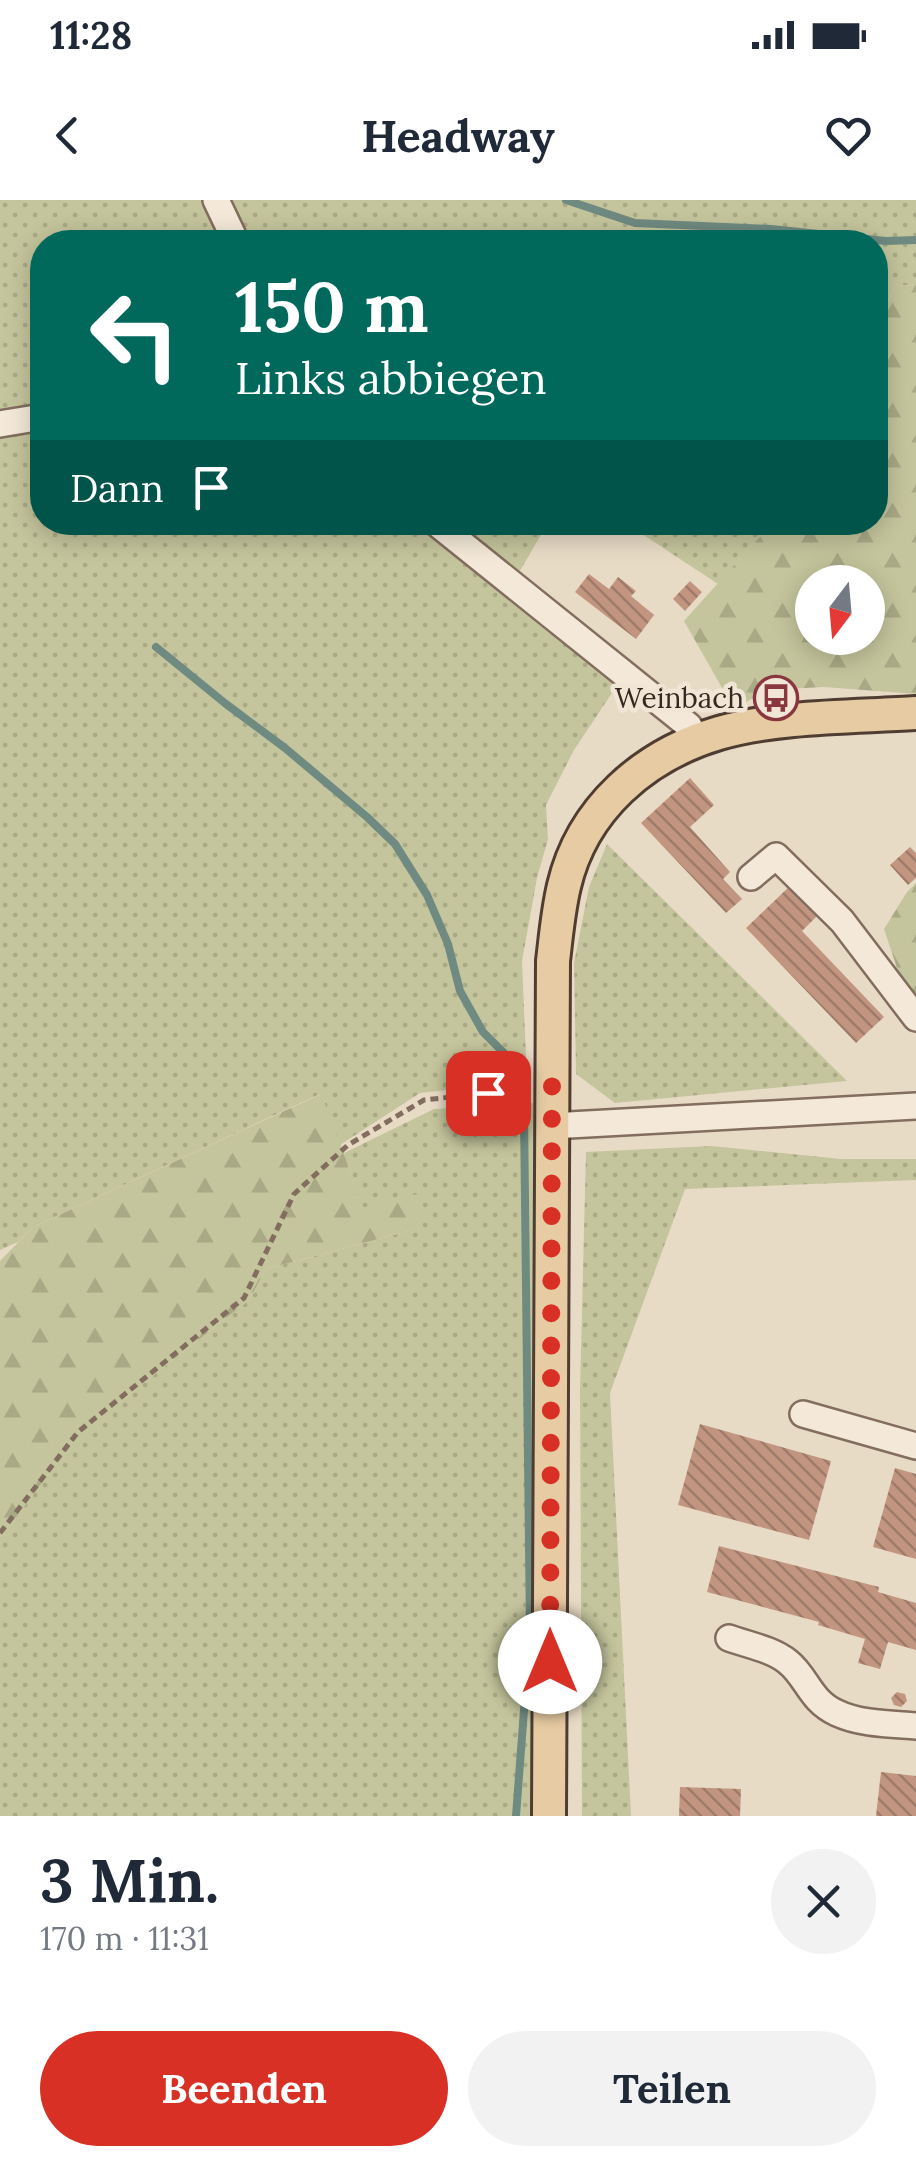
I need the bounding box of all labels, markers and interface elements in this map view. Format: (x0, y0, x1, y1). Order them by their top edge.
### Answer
text: 11:28 (50, 11, 132, 59)
text: Headway (361, 107, 555, 164)
icon: back (40, 108, 95, 163)
icon: heart (821, 108, 876, 163)
text: 150 m (235, 262, 429, 351)
icon: left (70, 270, 200, 400)
text: Links abbiegen (235, 349, 547, 406)
icon: arrive (184, 460, 239, 515)
text: Dann (70, 464, 164, 512)
north arrow (795, 565, 885, 655)
map controls (795, 565, 885, 655)
bus stop icon: Weinbach (753, 675, 799, 721)
place label: Weinbach (615, 680, 744, 716)
pin (446, 1051, 531, 1136)
icon: arrive (461, 1066, 516, 1121)
position arrow (498, 1610, 602, 1714)
text: 3 Min. (40, 1842, 219, 1918)
button: close (771, 1849, 876, 1954)
text: 170 m · 11:31 (40, 1918, 209, 1959)
button: Beenden (40, 2031, 448, 2146)
button: Teilen (468, 2031, 876, 2146)

